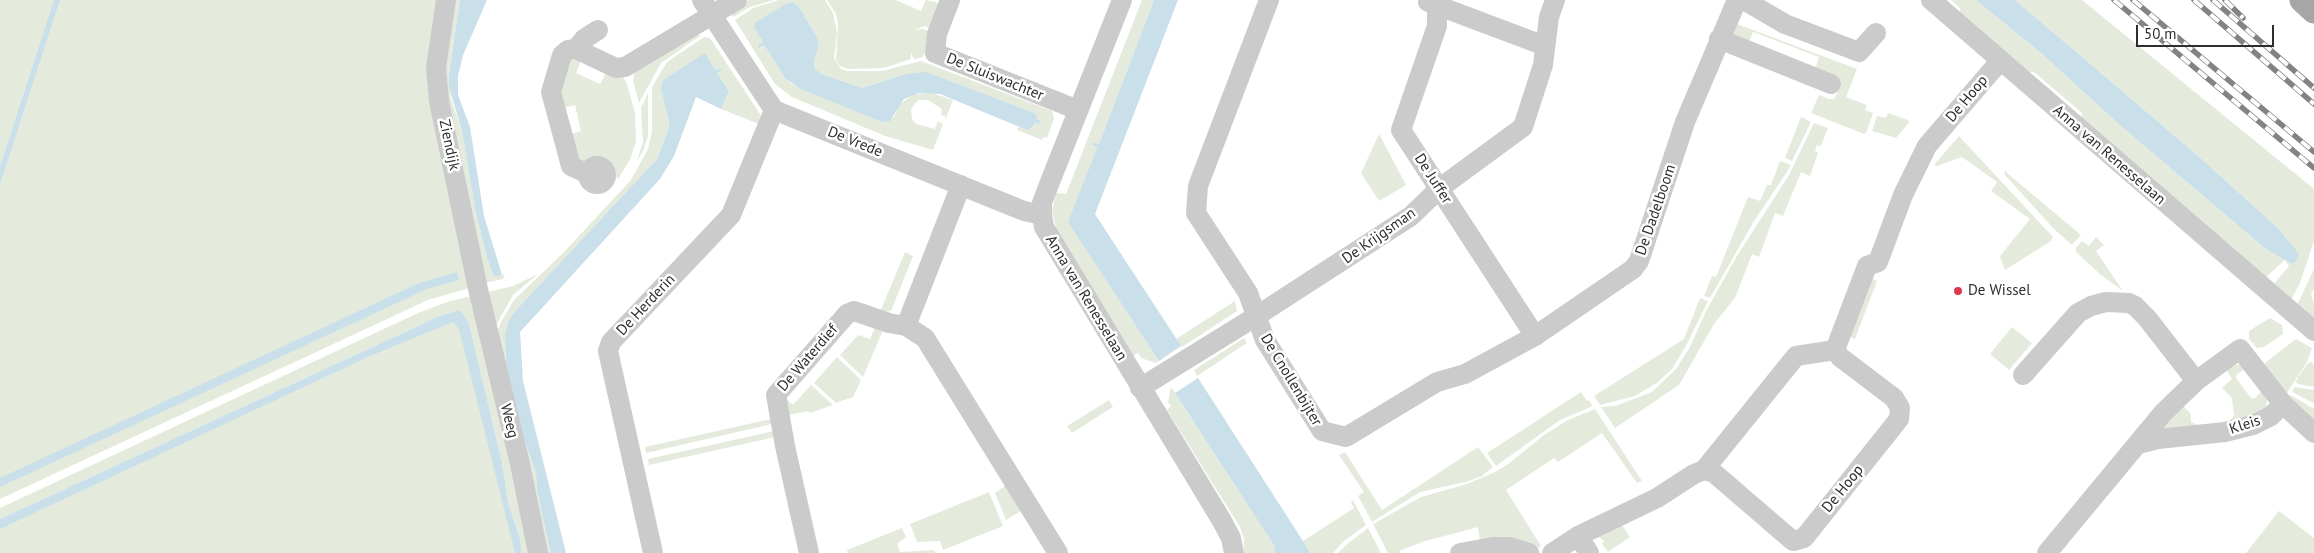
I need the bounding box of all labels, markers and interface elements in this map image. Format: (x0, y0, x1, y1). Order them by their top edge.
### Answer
scale bar (2139, 15, 2276, 47)
text: 50 m (2144, 24, 2177, 43)
street label: De Sluiswachter (944, 49, 1046, 105)
street label: De Hoop (1942, 72, 1992, 126)
street label: Anna van Renesselaan (2049, 101, 2169, 209)
street label: Ziendijk (435, 118, 463, 172)
street label: De Vrede (825, 123, 885, 161)
street label: De Juffer (1410, 151, 1456, 207)
street label: De Dadelboom (1632, 162, 1680, 258)
street label: De Krijgsman (1339, 204, 1419, 268)
street label: Anna van Renesselaan (1041, 232, 1131, 364)
street label: De Herderin (613, 271, 679, 339)
place label: De Wissel (1968, 282, 2031, 300)
marker: De Wissel (1952, 285, 1964, 297)
street label: De Waterdief (774, 321, 842, 395)
street label: De Cnollenbijter (1256, 331, 1326, 429)
street label: Weeg (496, 402, 522, 440)
street label: Kleis (2227, 412, 2263, 438)
street label: De Hoop (1818, 462, 1868, 516)

